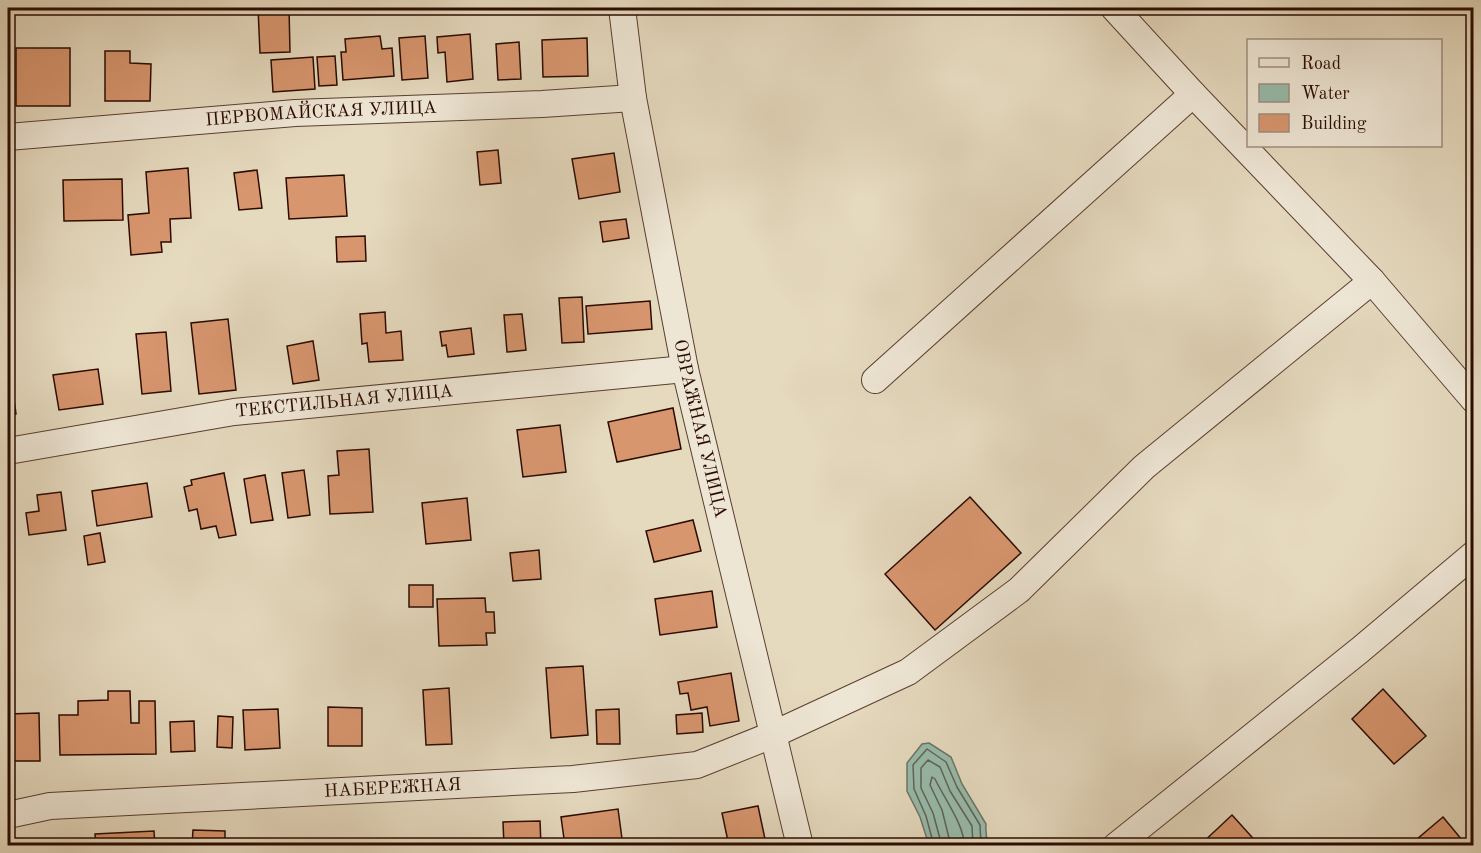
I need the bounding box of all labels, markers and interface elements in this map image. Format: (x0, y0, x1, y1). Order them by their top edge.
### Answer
legend (1247, 39, 1442, 147)
text: Road (1301, 55, 1341, 73)
text: Water (1301, 85, 1350, 103)
street label: ПЕРВОМАЙСКАЯ УЛИЦА (205, 99, 437, 129)
text: Building (1301, 115, 1367, 133)
street label: ОВРАЖНАЯ УЛИЦА (671, 338, 730, 520)
street label: ТЕКСТИЛЬНАЯ УЛИЦА (234, 382, 454, 421)
street label: НАБЕРЕЖНАЯ (324, 776, 462, 801)

